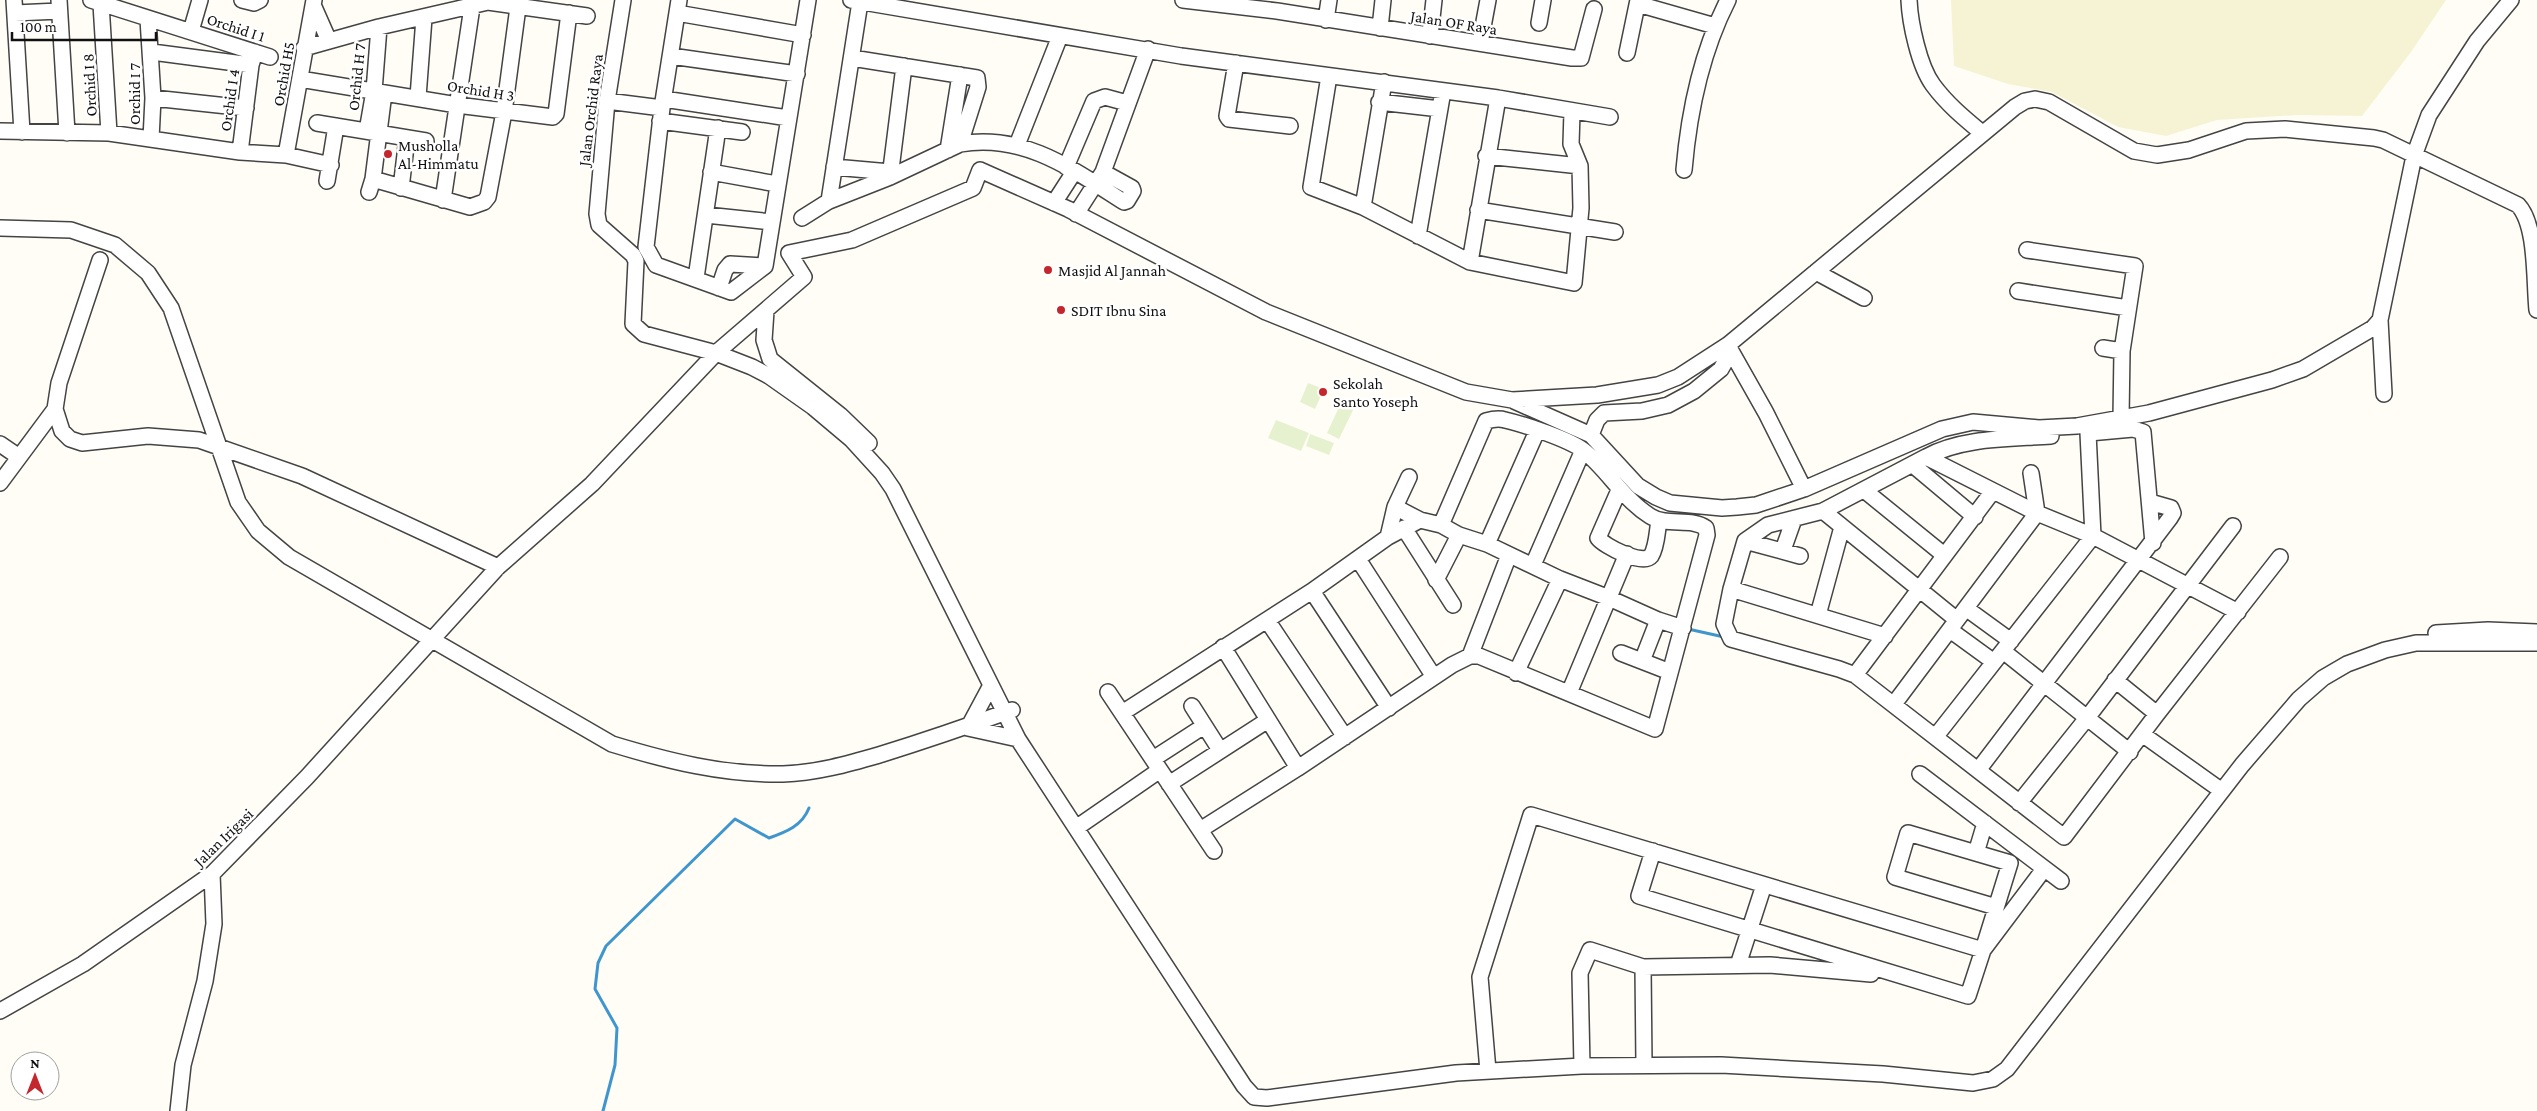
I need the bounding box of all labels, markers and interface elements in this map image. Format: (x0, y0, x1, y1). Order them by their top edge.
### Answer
street label: Jalan OF Raya (1407, 7, 1499, 39)
scale bar (12, 10, 156, 42)
street label: Orchid I 1 (205, 10, 267, 45)
text: 100 m (20, 19, 57, 35)
street label: Orchid H5 (269, 41, 297, 108)
street label: Orchid H 7 (345, 42, 369, 112)
street label: Jalan Orchid Raya (575, 52, 607, 169)
street label: Orchid I 8 (79, 53, 100, 117)
street label: Orchid I 7 (126, 62, 143, 125)
street label: Orchid I 4 (217, 68, 242, 132)
street label: Orchid H 3 (446, 77, 516, 104)
place label: Musholla Al-Himmatu (398, 137, 479, 172)
marker: Musholla Al-Himmatu (382, 148, 394, 160)
place label: Masjid Al Jannah (1058, 262, 1167, 280)
marker: Masjid Al Jannah (1042, 264, 1054, 276)
place label: SDIT Ibnu Sina (1071, 302, 1167, 319)
marker: SDIT Ibnu Sina (1055, 304, 1067, 316)
place label: Sekolah Santo Yoseph (1333, 375, 1419, 411)
marker: Sekolah Santo Yoseph (1317, 386, 1329, 398)
street label: Jalan Irigasi (189, 805, 257, 872)
north arrow (10, 1051, 60, 1101)
text: N (30, 1055, 40, 1071)

